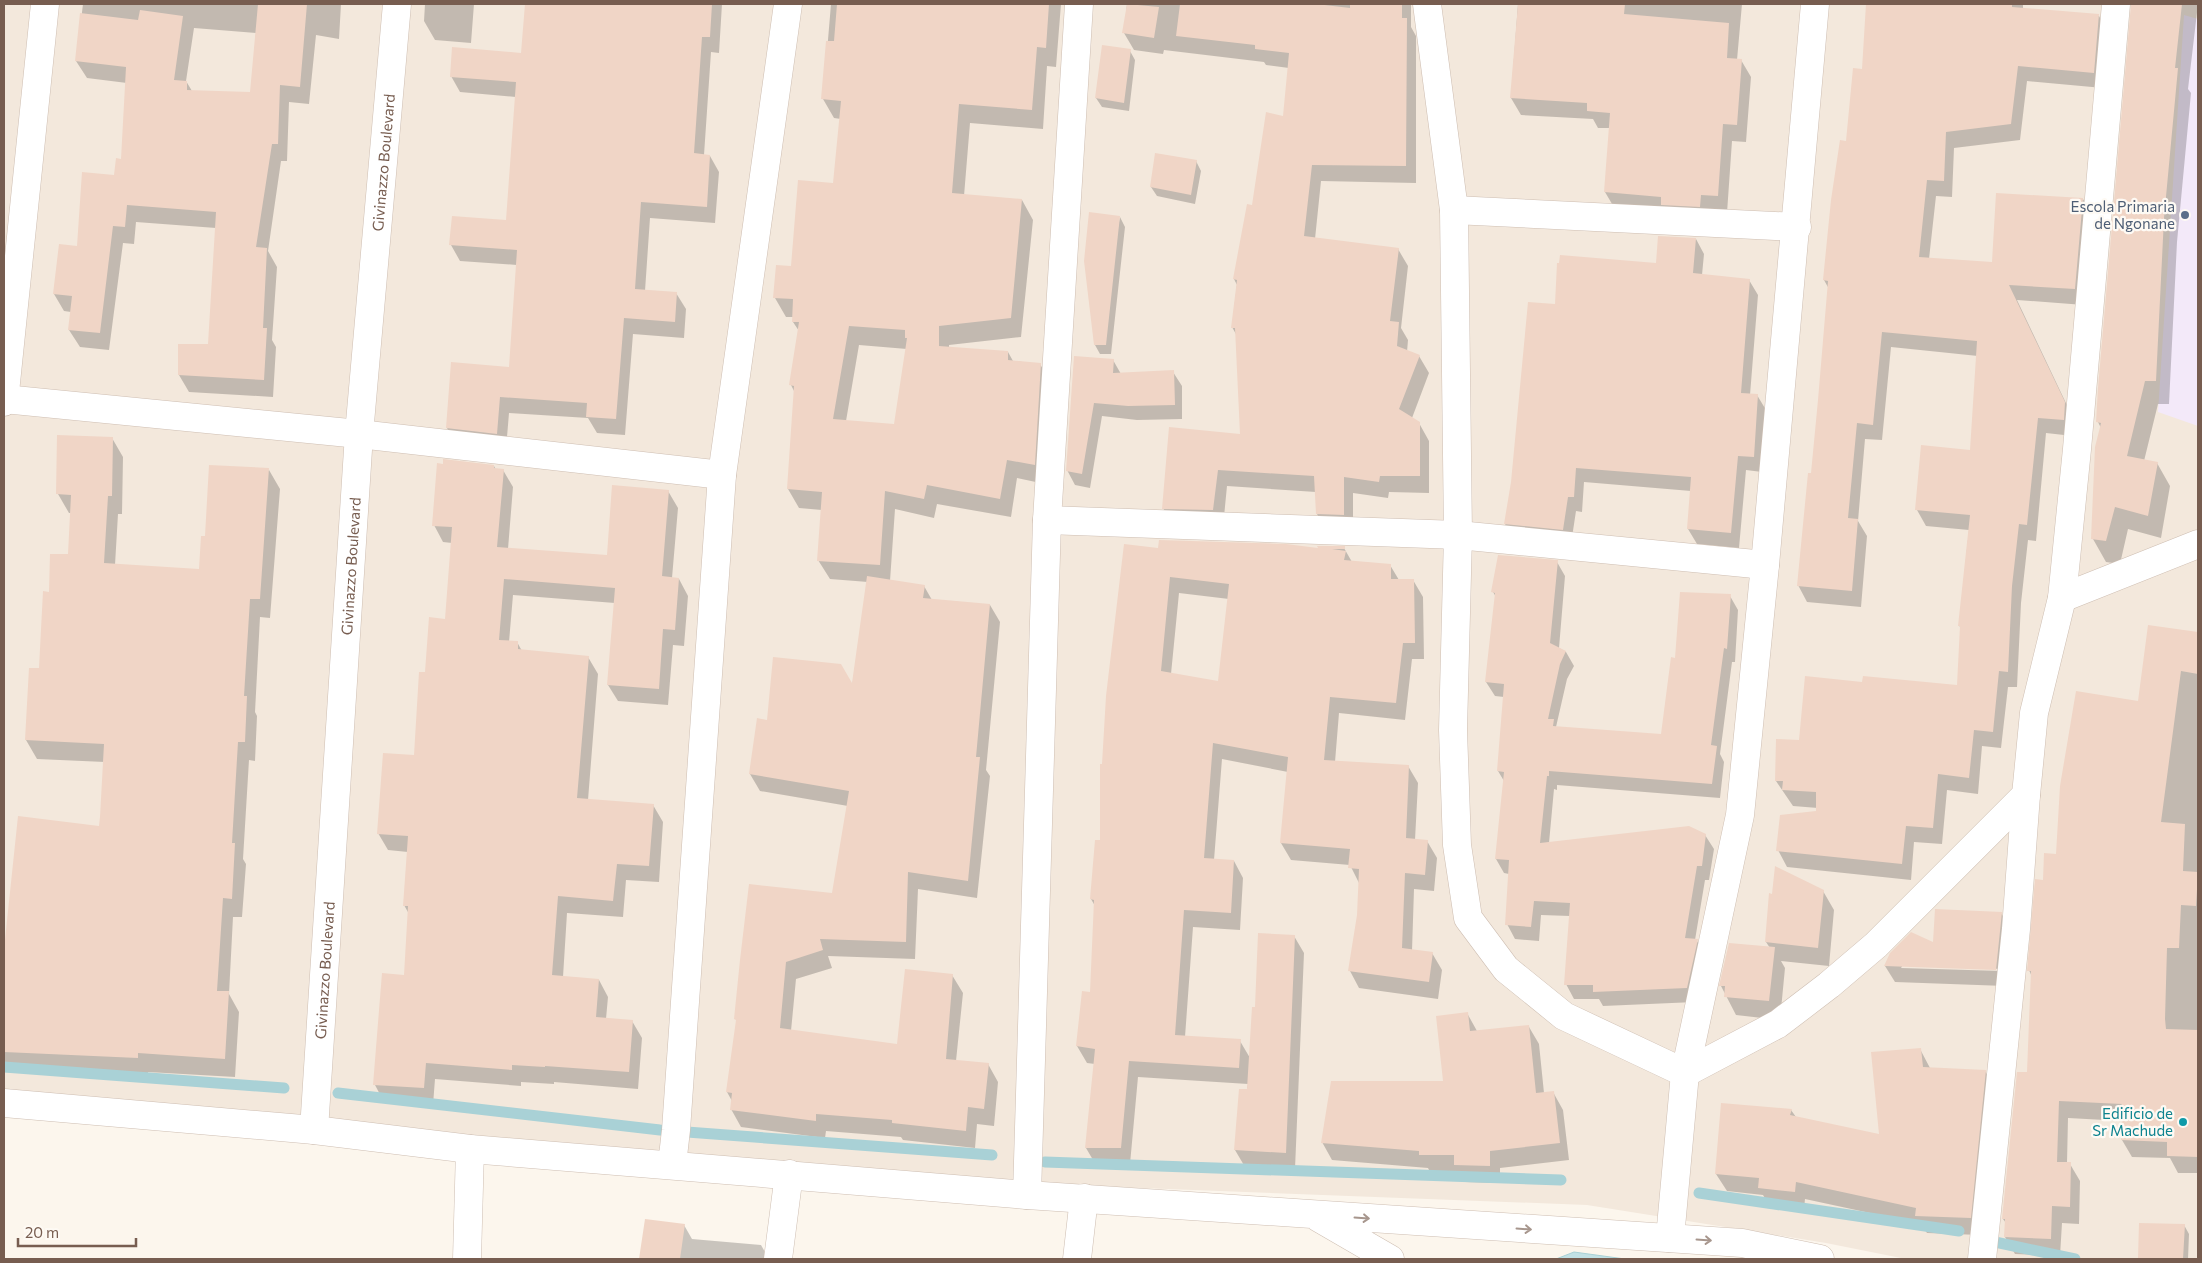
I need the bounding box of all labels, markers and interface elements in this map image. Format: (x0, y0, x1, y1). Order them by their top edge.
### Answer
street label: Givinazzo Boulevard (368, 93, 398, 232)
place label: Escola Primaria de Ngonane (2071, 197, 2175, 232)
marker: Escola Primaria de Ngonane (2179, 209, 2191, 221)
street label: Givinazzo Boulevard (337, 497, 364, 636)
street label: Givinazzo Boulevard (311, 901, 338, 1040)
place label: Edificio de Sr Machude (2092, 1104, 2173, 1139)
marker: Edificio de Sr Machude (2177, 1116, 2189, 1128)
one-way arrow (1354, 1214, 1370, 1223)
scale bar (18, 1216, 135, 1248)
text: 20 m (25, 1223, 59, 1241)
one-way arrow (1516, 1224, 1532, 1233)
one-way arrow (1696, 1236, 1712, 1245)

